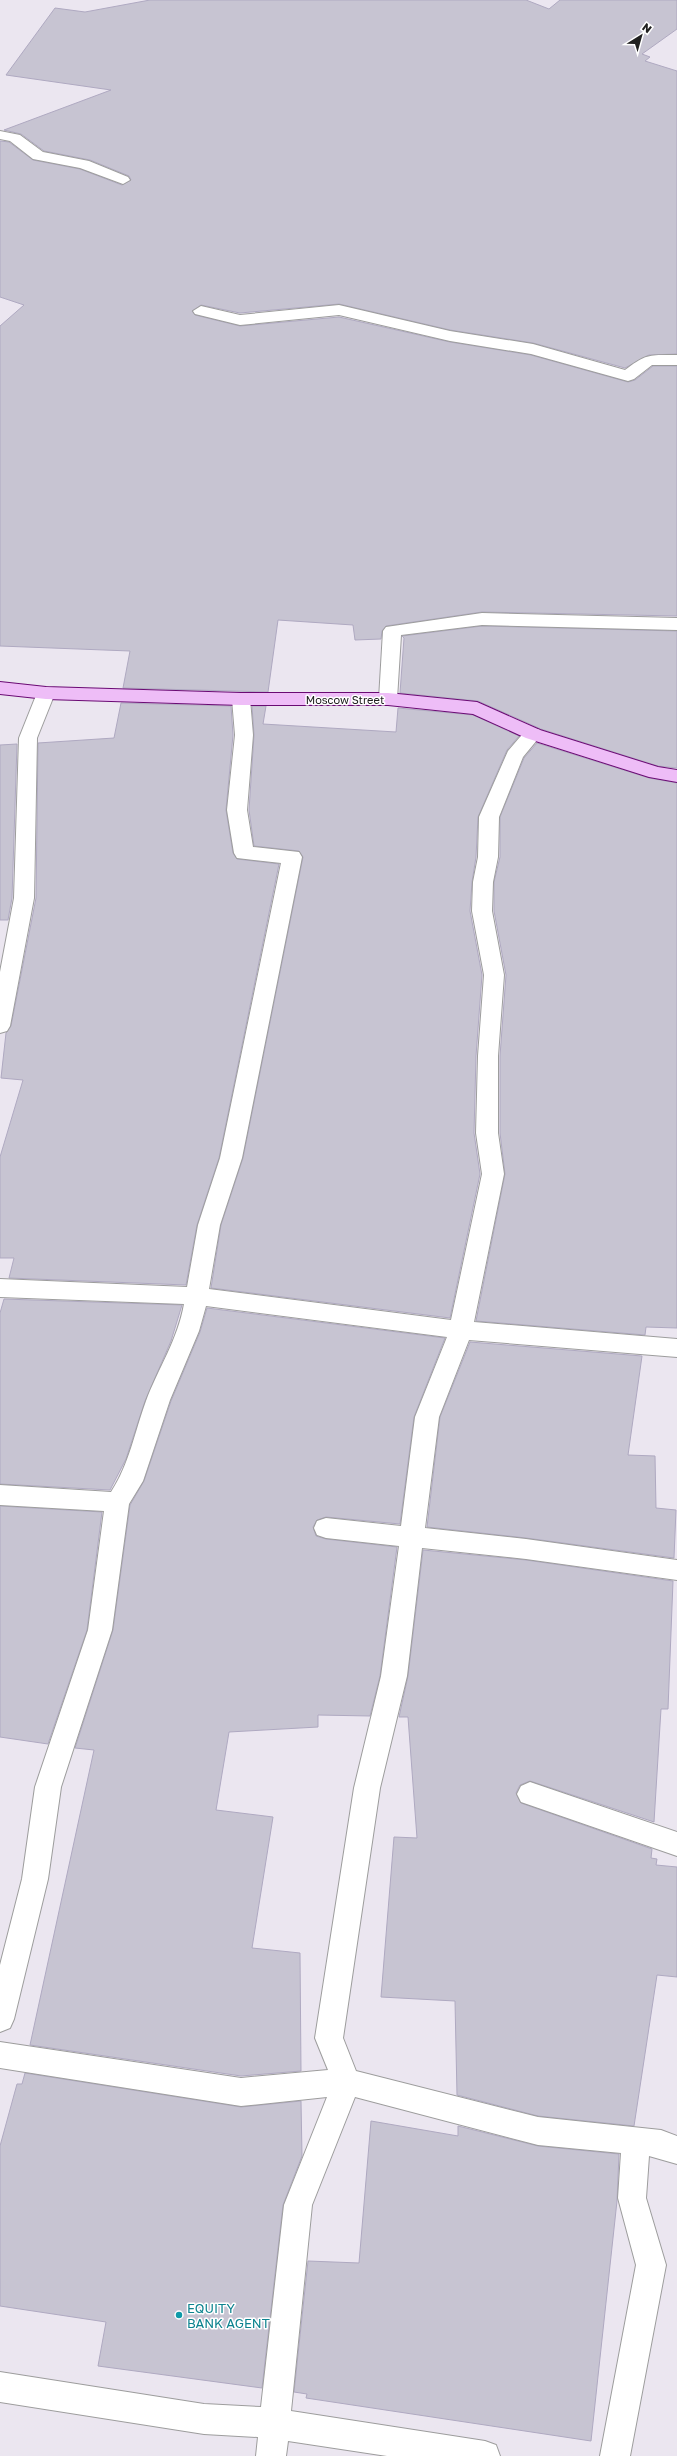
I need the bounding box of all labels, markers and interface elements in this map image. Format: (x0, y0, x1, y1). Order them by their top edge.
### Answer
north arrow (621, 16, 661, 56)
text: N (640, 20, 655, 35)
street label: Moscow Street (306, 693, 384, 706)
place label: EQUITY BANK AGENT (187, 2300, 270, 2331)
marker: EQUITY BANK AGENT (174, 2310, 184, 2320)

